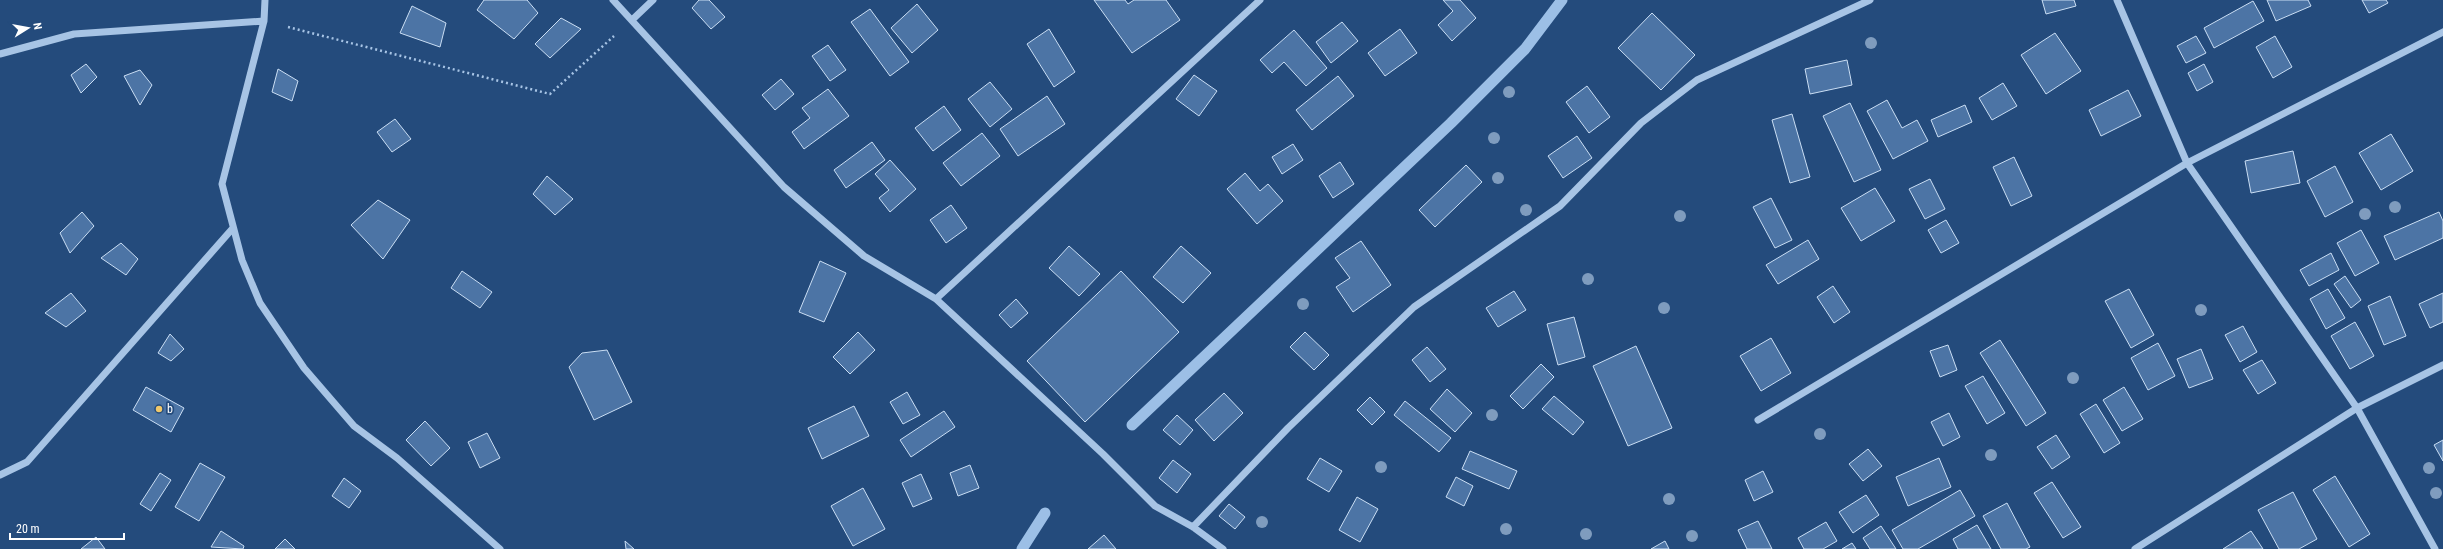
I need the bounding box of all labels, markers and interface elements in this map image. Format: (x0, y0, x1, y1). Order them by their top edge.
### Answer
north arrow (8, 8, 48, 48)
text: N (30, 22, 44, 31)
place label: b (167, 402, 173, 416)
marker: b (154, 404, 164, 414)
scale bar (10, 515, 124, 541)
text: 20 m (16, 522, 40, 536)

